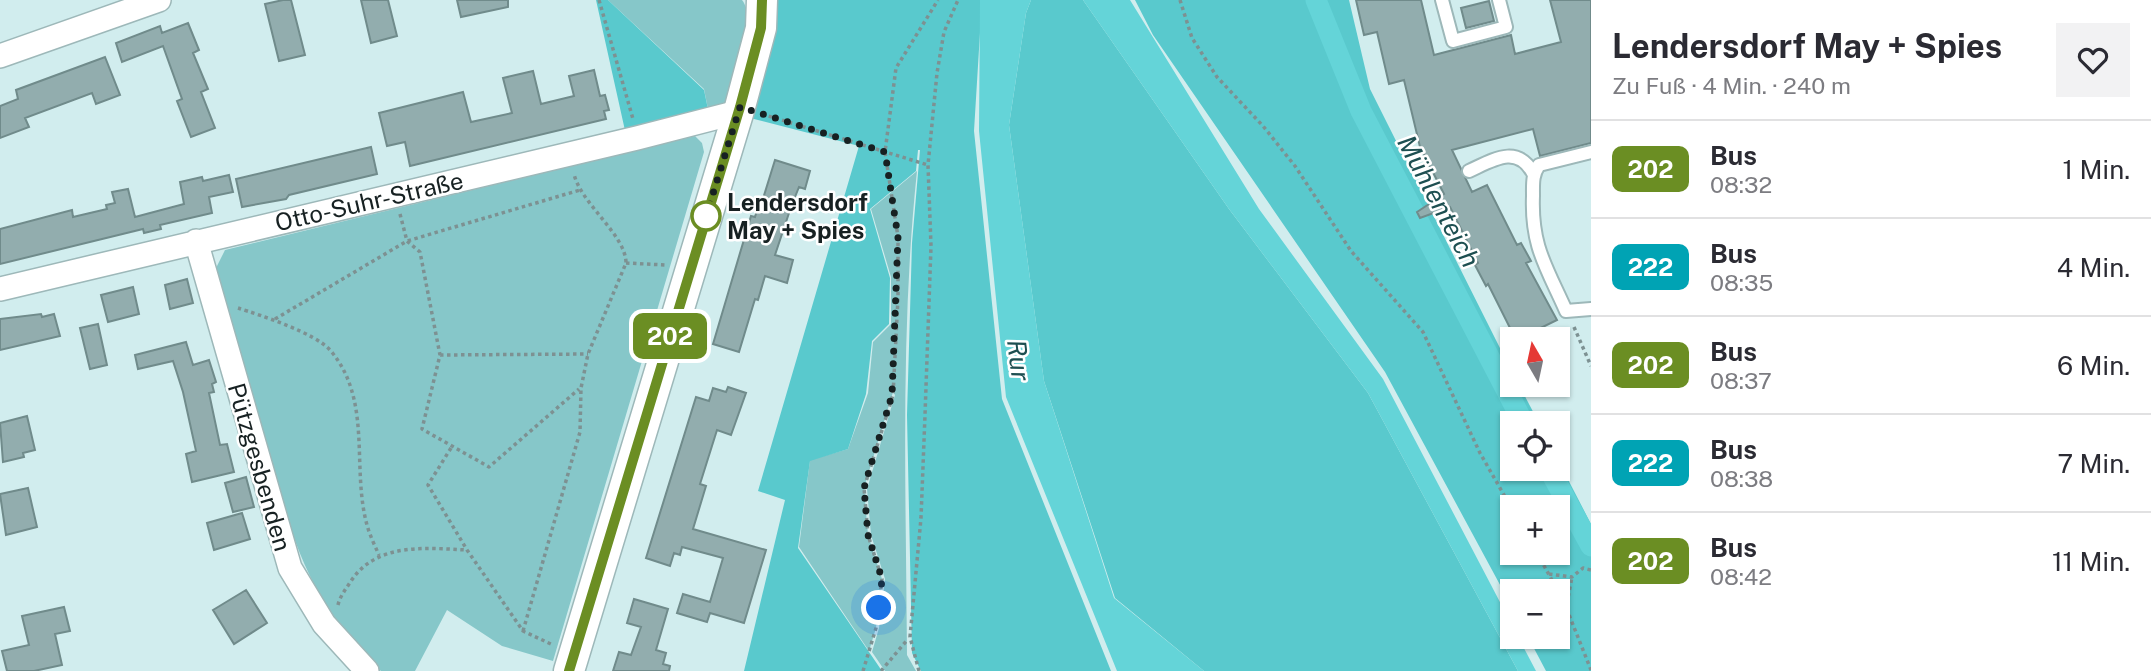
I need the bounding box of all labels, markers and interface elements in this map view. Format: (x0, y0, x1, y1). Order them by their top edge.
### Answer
button: heart (2056, 23, 2130, 97)
text: Lendersdorf May + Spies (1612, 27, 2002, 65)
text: Zu Fuß · 4 Min. · 240 m (1612, 72, 1851, 99)
water label: Mühlenteich (1391, 130, 1487, 272)
text: Bus (1710, 140, 1757, 171)
text: 1 Min. (2063, 154, 2130, 185)
text: 202 (1628, 155, 1673, 183)
street label: Otto-Suhr-Straße (272, 166, 466, 236)
text: 08:32 (1710, 171, 1772, 198)
place label: Lendersdorf May + Spies (727, 188, 868, 244)
marker: Lendersdorf May + Spies (691, 201, 721, 231)
text: Bus (1710, 238, 1757, 269)
text: 4 Min. (2057, 252, 2130, 283)
text: 222 (1628, 253, 1673, 281)
text: 08:35 (1710, 269, 1773, 296)
line badge: 202 (630, 313, 710, 359)
text: 202 (647, 322, 693, 350)
north arrow (1500, 327, 1570, 397)
map controls (1500, 327, 1570, 649)
text: Bus (1710, 336, 1757, 367)
water label: Rur (1001, 338, 1037, 383)
text: 6 Min. (2057, 350, 2130, 381)
text: 202 (1628, 351, 1673, 379)
text: 08:37 (1710, 367, 1772, 394)
street label: Pützgesbenden (223, 380, 297, 554)
button: locate (1500, 411, 1570, 481)
text: Bus (1710, 434, 1757, 465)
text: 7 Min. (2058, 448, 2130, 479)
text: 222 (1628, 449, 1673, 477)
text: 08:38 (1710, 465, 1773, 492)
button: + (1500, 495, 1570, 565)
text: Bus (1710, 532, 1757, 563)
text: 11 Min. (2052, 546, 2130, 577)
text: 202 (1628, 547, 1673, 575)
text: 08:42 (1710, 563, 1772, 590)
button: − (1500, 579, 1570, 649)
your location (861, 590, 896, 625)

